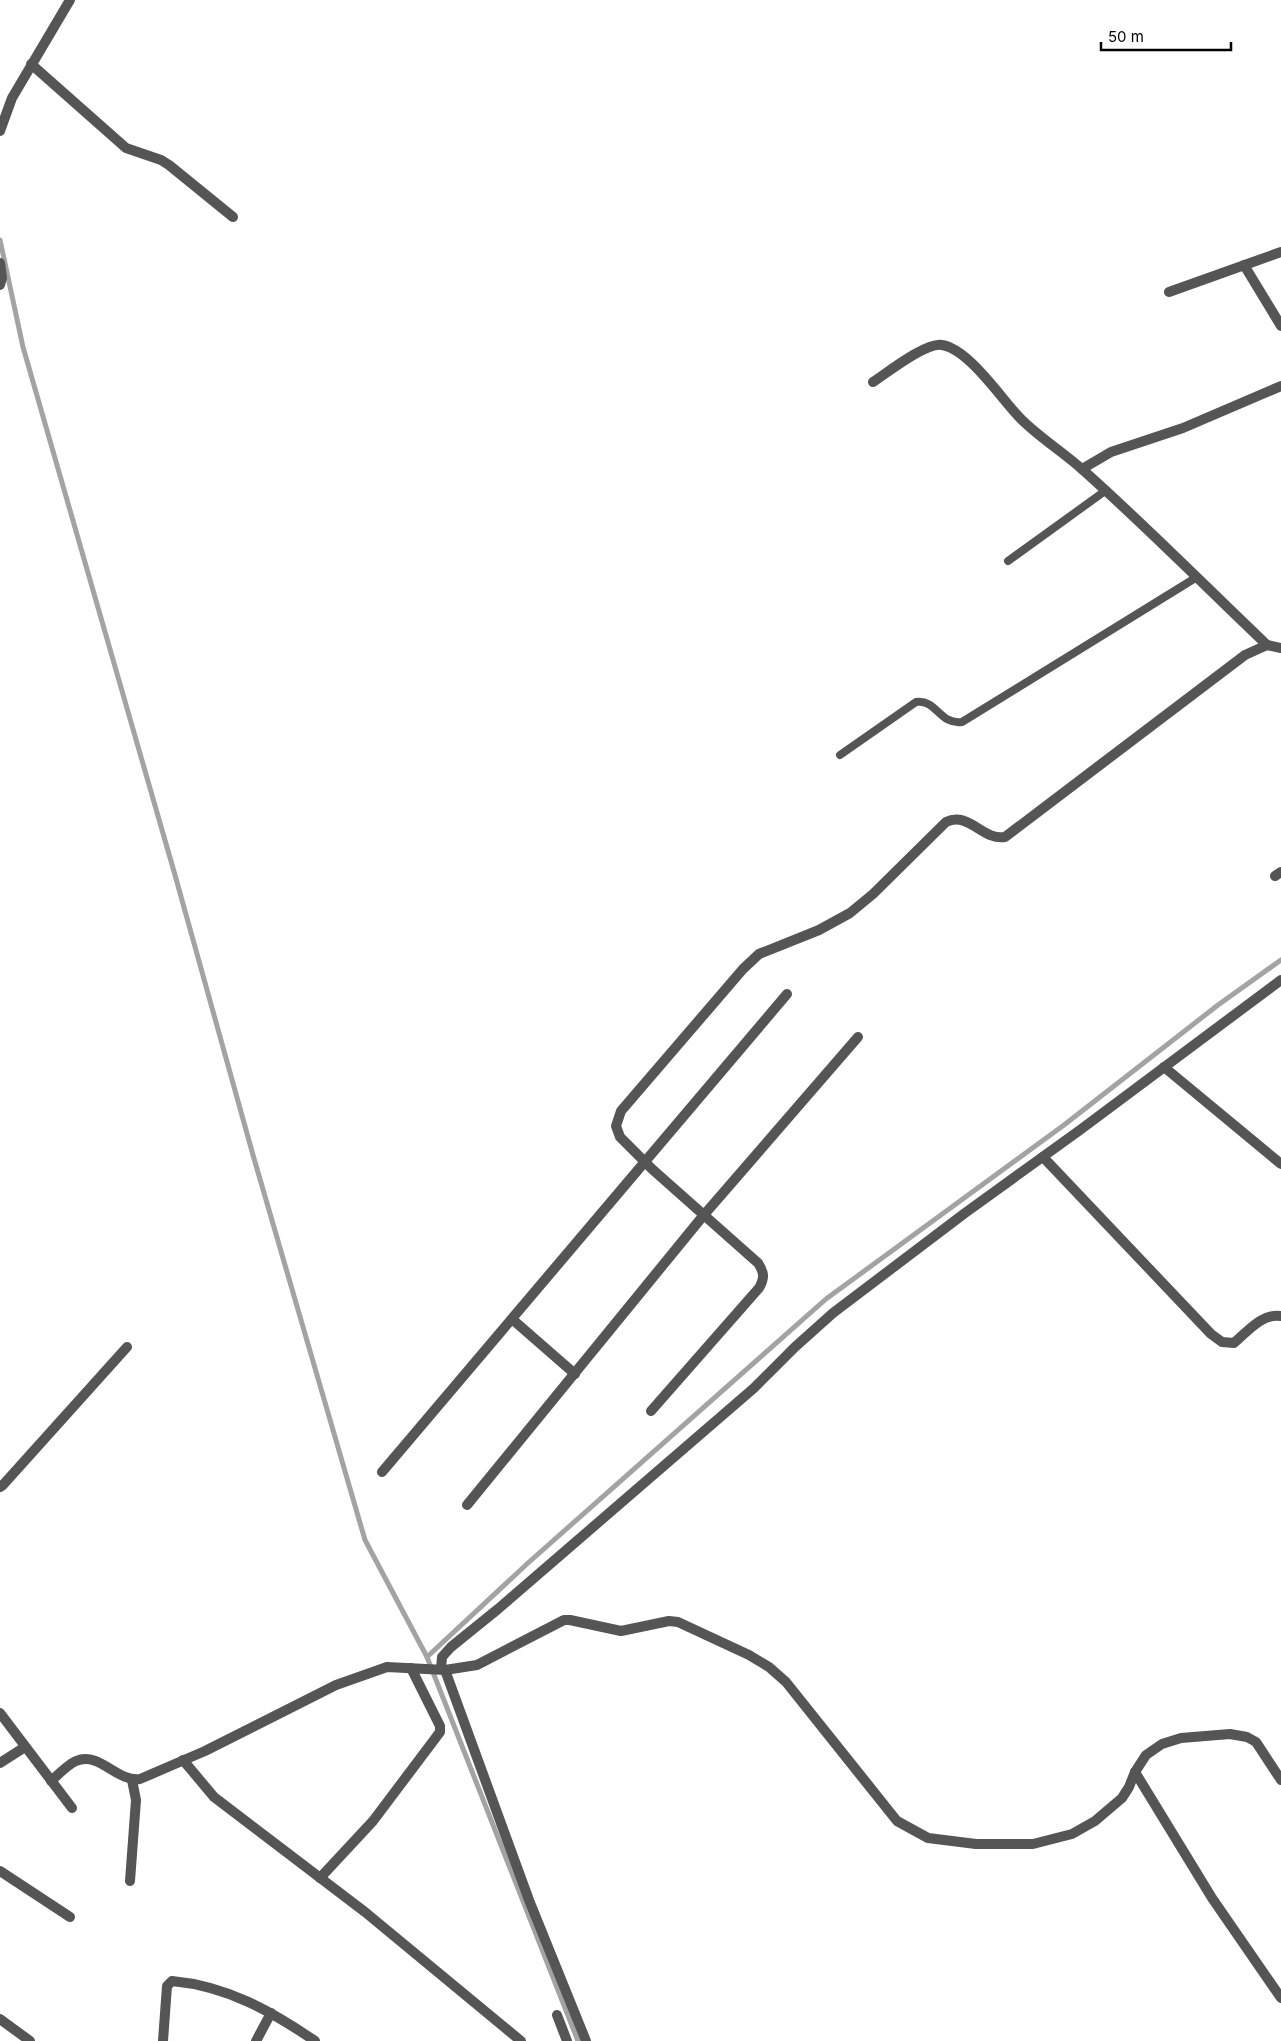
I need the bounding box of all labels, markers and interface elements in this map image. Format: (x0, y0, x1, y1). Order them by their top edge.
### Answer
scale bar (1101, 20, 1231, 52)
text: 50 m (1108, 27, 1144, 46)

